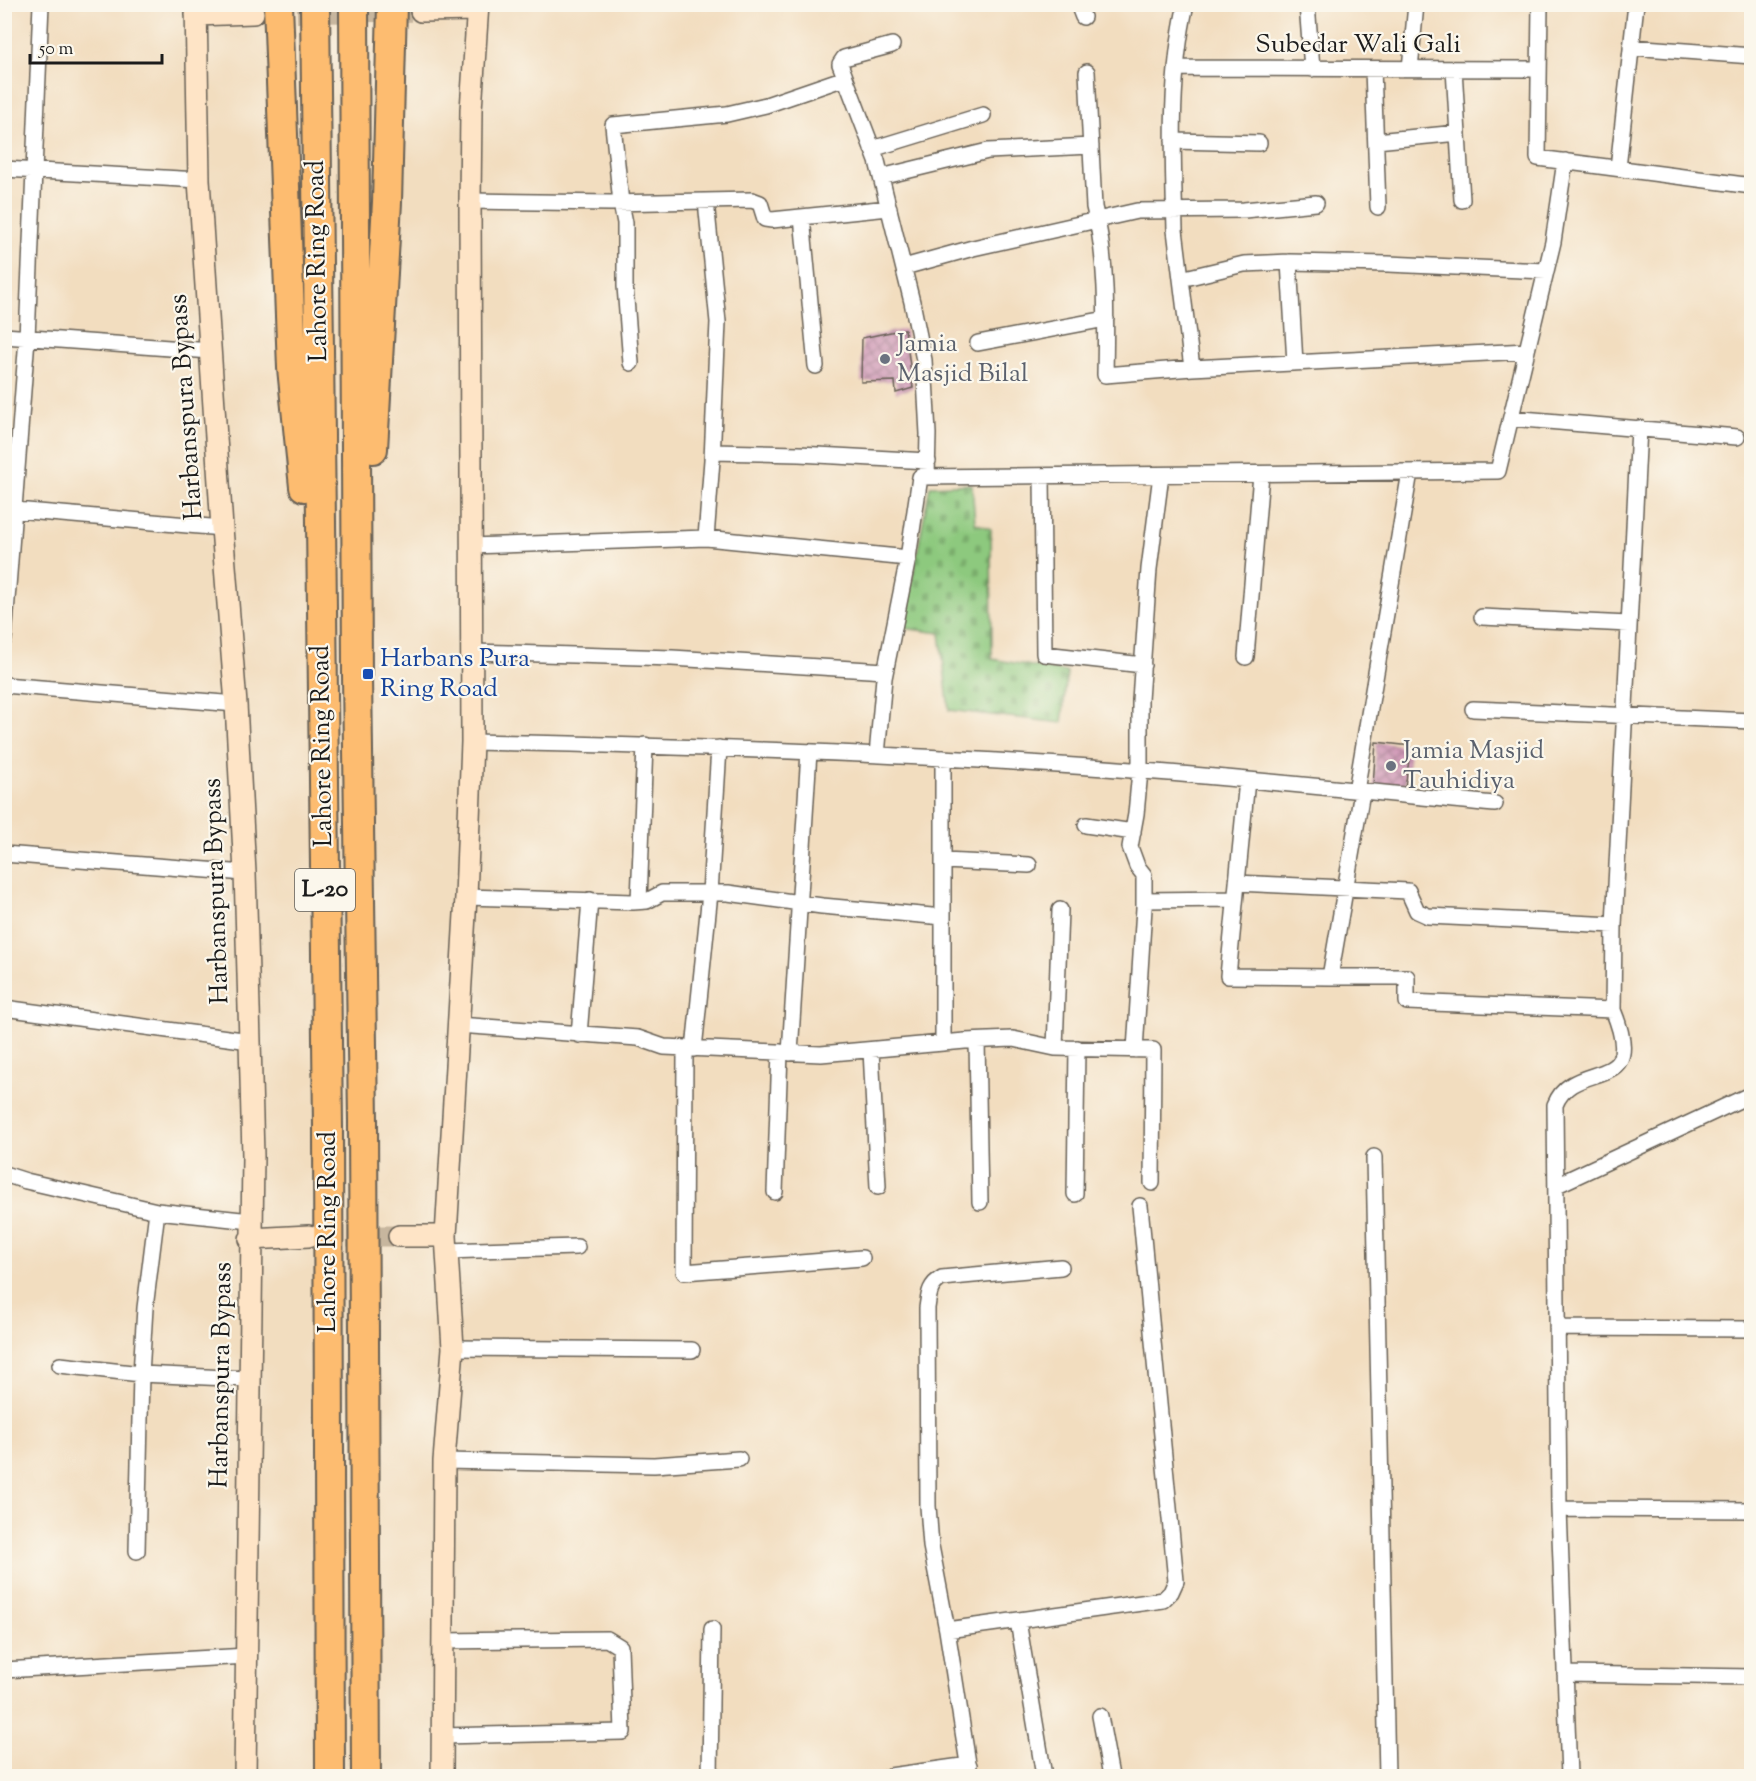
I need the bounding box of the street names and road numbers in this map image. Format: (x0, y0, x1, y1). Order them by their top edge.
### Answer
street label: Subedar Wali Gali (1255, 27, 1461, 64)
street label: Lahore Ring Road (298, 159, 338, 362)
street label: Harbanspura Bypass (161, 293, 213, 521)
street label: Lahore Ring Road (303, 644, 343, 847)
street label: Harbanspura Bypass (195, 777, 239, 1005)
road number: L-20 (295, 869, 355, 911)
street label: Lahore Ring Road (310, 1131, 347, 1333)
street label: Harbanspura Bypass (202, 1262, 242, 1488)

